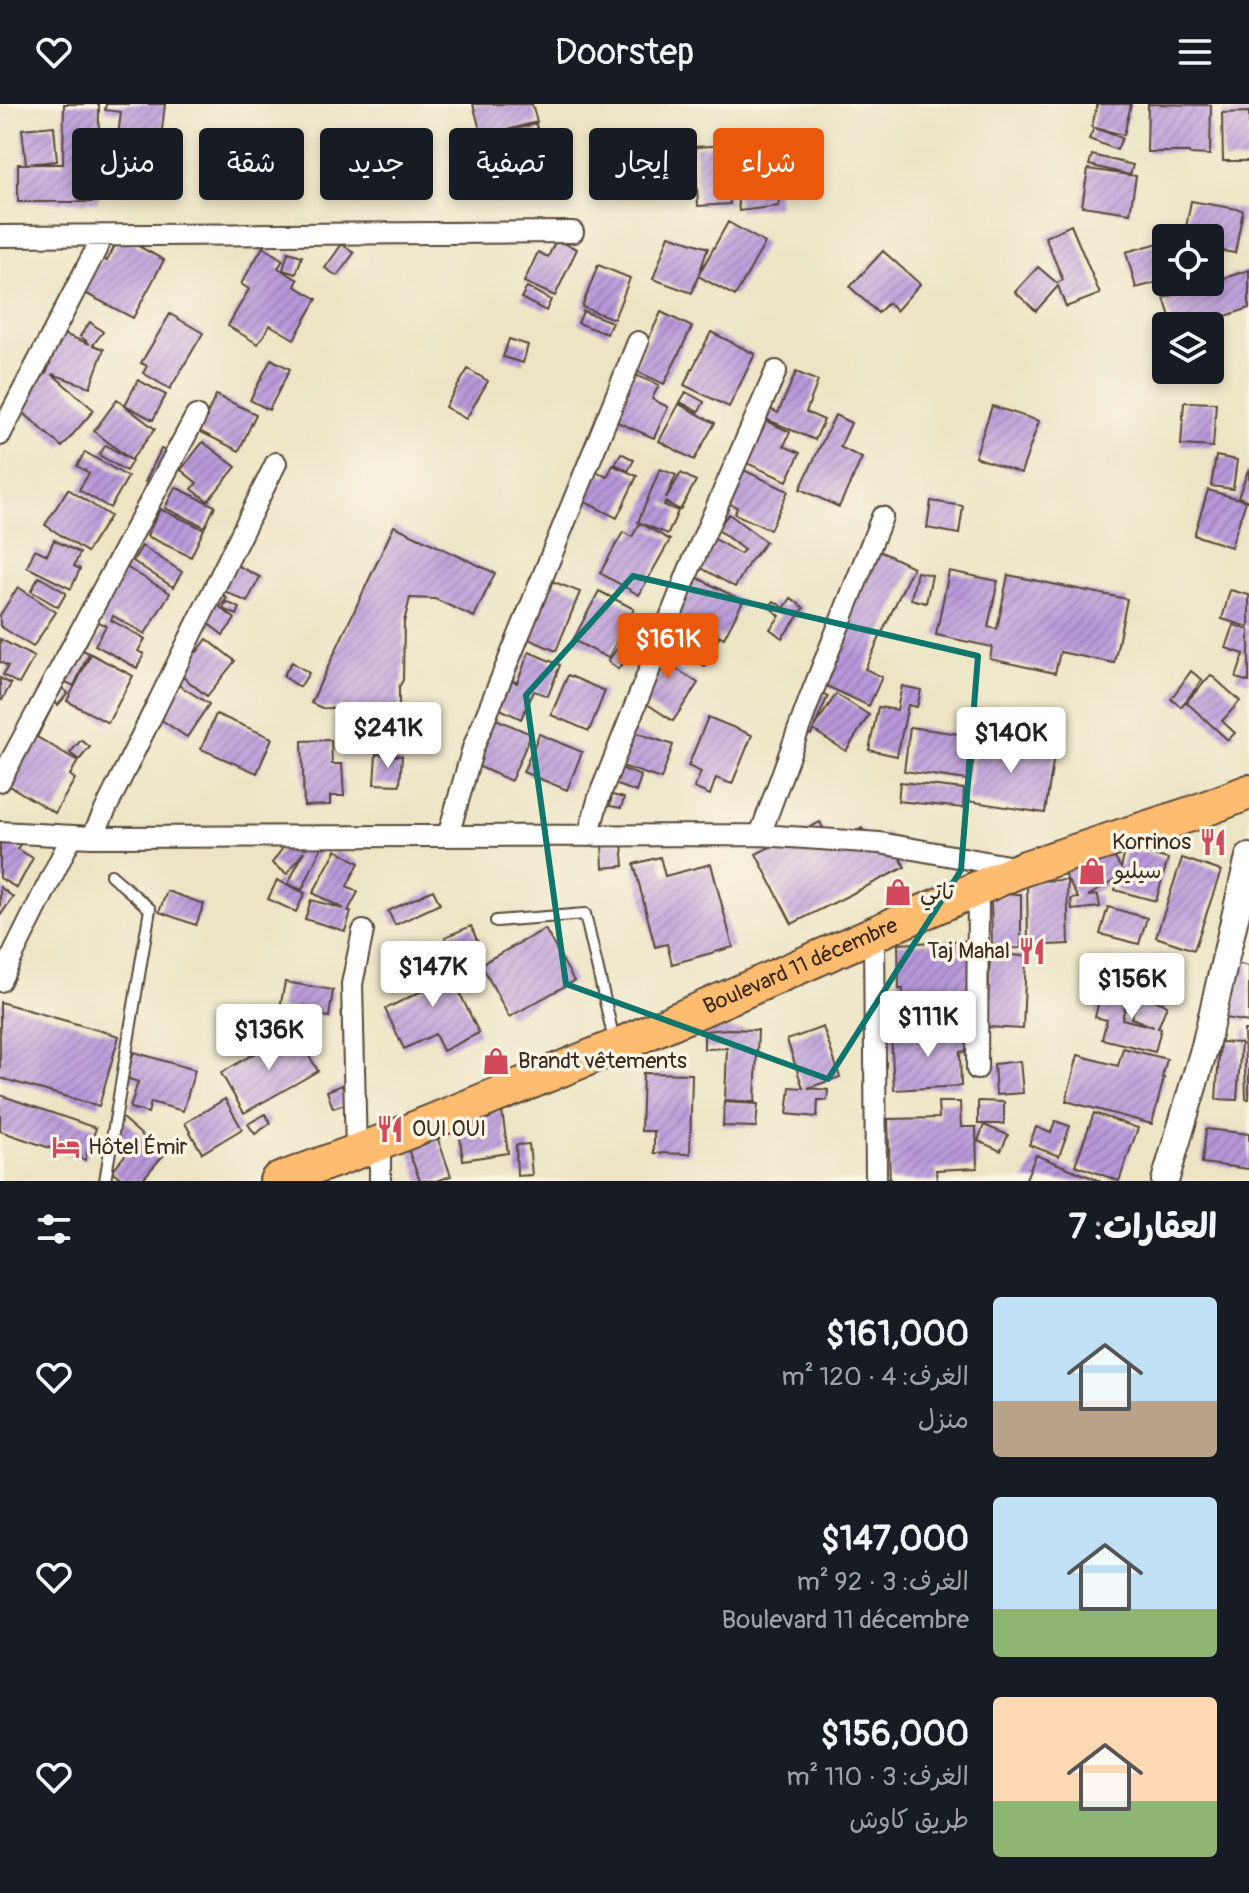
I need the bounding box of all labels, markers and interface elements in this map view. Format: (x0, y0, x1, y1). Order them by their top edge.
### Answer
icon: heart (32, 30, 76, 74)
text: Doorstep (555, 30, 694, 75)
icon: menu (1173, 30, 1217, 74)
chip: منزل (72, 128, 183, 200)
chip: شقة (199, 128, 304, 200)
chip: جديد (320, 128, 433, 200)
chip: تصفية (449, 128, 573, 200)
chip: إيجار (589, 128, 697, 200)
chip: شراء (713, 128, 824, 200)
map controls (1152, 224, 1224, 384)
button: locate (1152, 224, 1224, 296)
button: layers (1152, 312, 1224, 384)
pin: $161K (612, 613, 724, 681)
text: $161K (635, 623, 701, 655)
pin: $241K (332, 702, 444, 770)
pin: $140K (955, 707, 1067, 775)
text: $241K (353, 712, 423, 744)
text: $140K (975, 717, 1047, 749)
restaurant icon: Korrinos (1198, 827, 1228, 857)
place label: Korrinos (1112, 828, 1191, 856)
shop icon: سيليو (1077, 856, 1107, 886)
place label: سيليو (1113, 857, 1162, 885)
shop icon: تاتي (883, 877, 913, 907)
place label: تاتي (920, 878, 955, 911)
street label: Boulevard 11 décembre (699, 911, 902, 1021)
restaurant icon: Taj Mahal (1017, 936, 1047, 966)
place label: Taj Mahal (927, 937, 1010, 965)
pin: $147K (377, 941, 489, 1009)
text: $147K (399, 951, 467, 983)
pin: $156K (1076, 953, 1188, 1021)
text: $156K (1097, 963, 1167, 995)
pin: $111K (872, 991, 984, 1059)
text: $111K (898, 1001, 958, 1033)
pin: $136K (213, 1004, 325, 1072)
text: $136K (234, 1014, 304, 1046)
shop icon: Brandt vêtements (481, 1046, 511, 1076)
place label: Brandt vêtements (518, 1047, 687, 1075)
restaurant icon: OUI OUI (375, 1114, 405, 1144)
place label: OUI OUI (412, 1115, 486, 1143)
hotel icon: Hôtel Émir (51, 1132, 81, 1162)
place label: Hôtel Émir (88, 1133, 187, 1161)
text: العقارات: 7 (1069, 1206, 1217, 1249)
icon: filters (32, 1207, 76, 1251)
text: $161,000 (826, 1313, 969, 1356)
icon: home (1057, 1329, 1153, 1425)
icon: heart (32, 1355, 76, 1399)
text: الغرف: 4 · 120 m² (782, 1361, 969, 1393)
text: منزل (918, 1404, 969, 1436)
text: $147,000 (821, 1518, 969, 1561)
icon: home (1057, 1529, 1153, 1625)
icon: heart (32, 1555, 76, 1599)
text: الغرف: 3 · 92 m² (797, 1566, 969, 1598)
text: Boulevard 11 décembre (722, 1604, 969, 1636)
text: $156,000 (821, 1713, 969, 1756)
icon: home (1057, 1729, 1153, 1825)
icon: heart (32, 1755, 76, 1799)
text: الغرف: 3 · 110 m² (787, 1761, 969, 1793)
text: طريق كاوش (849, 1804, 969, 1836)

